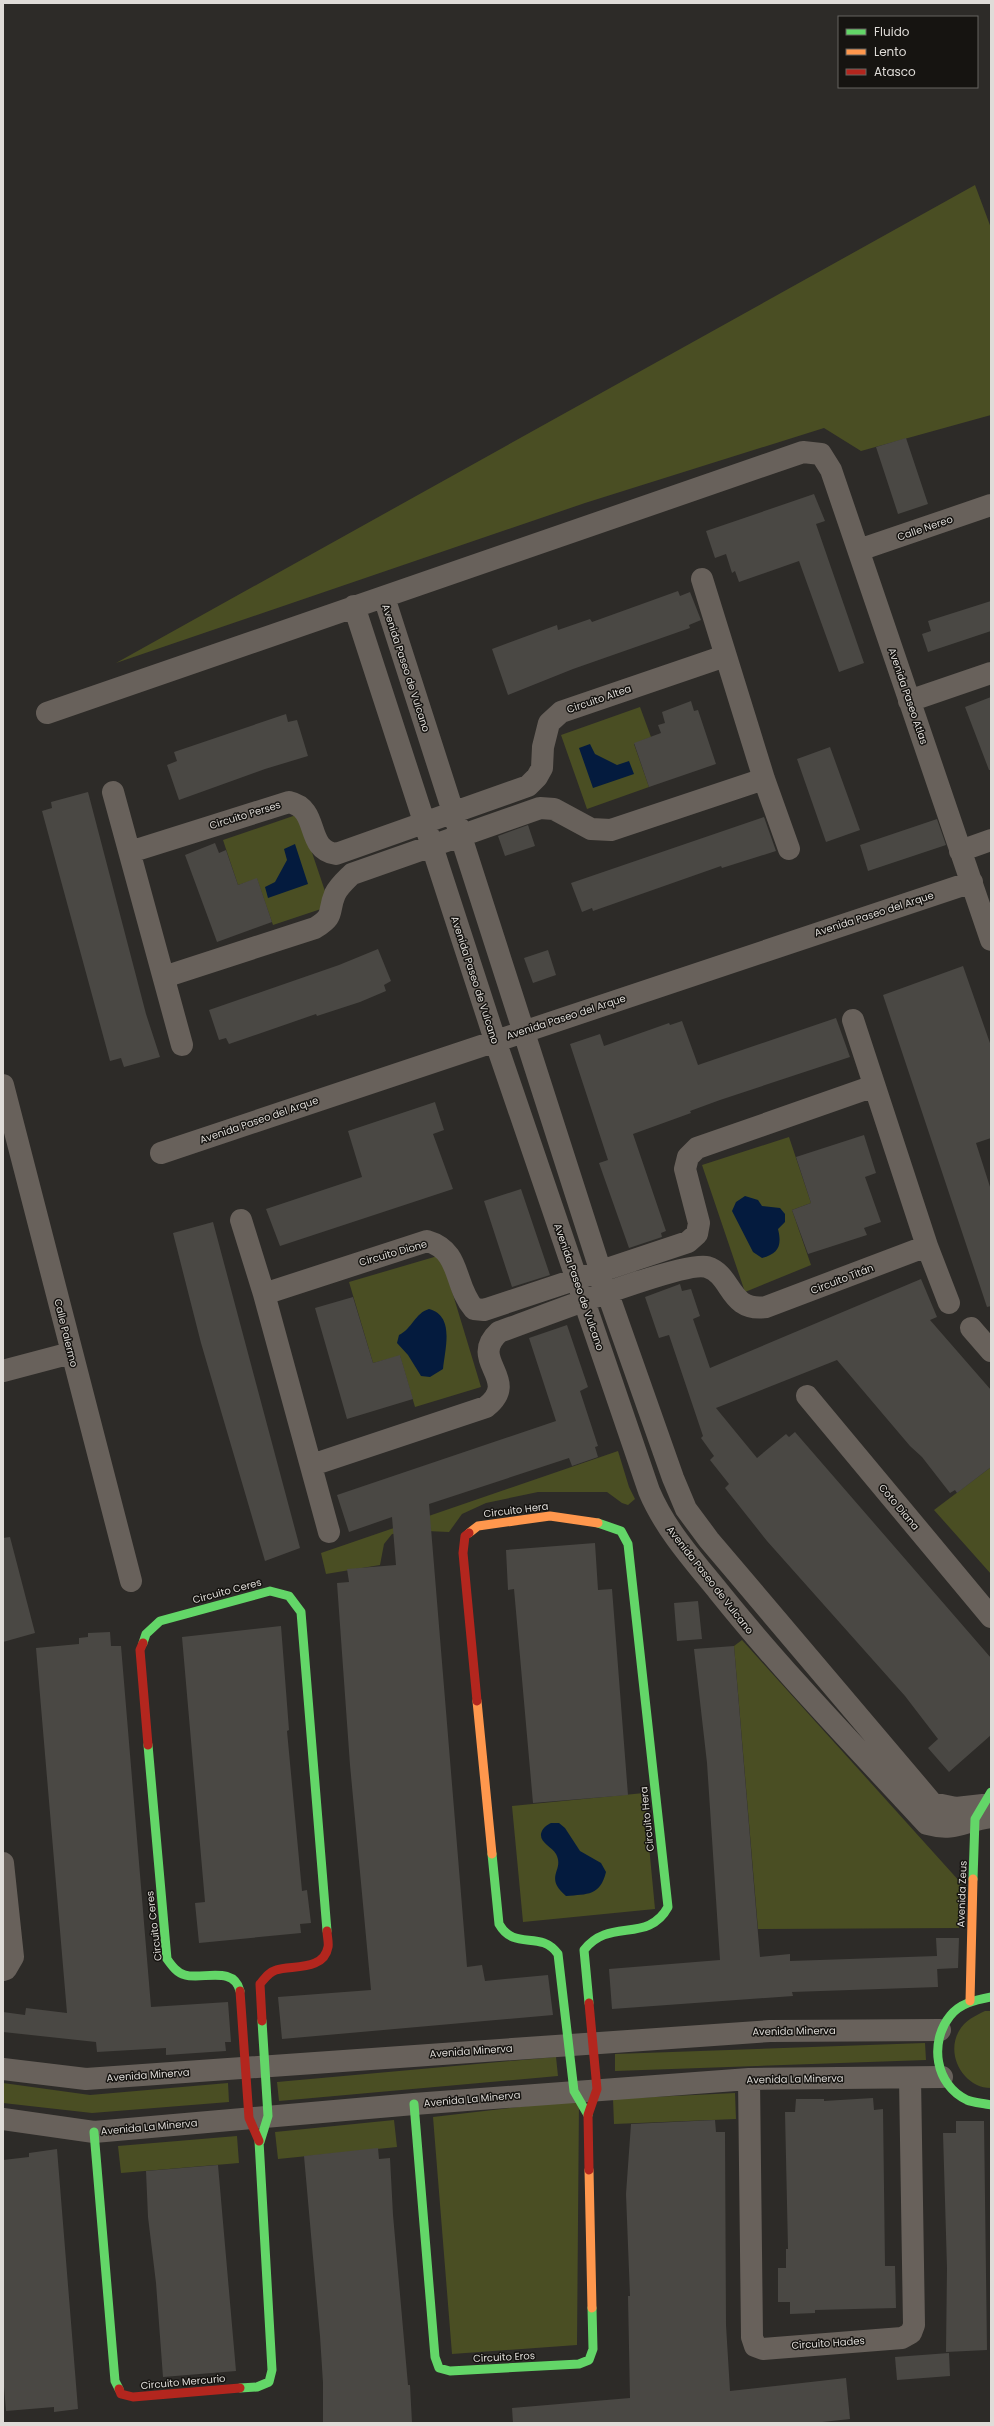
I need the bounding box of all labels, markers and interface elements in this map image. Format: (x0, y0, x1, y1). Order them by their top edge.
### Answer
legend (838, 16, 978, 88)
text: Fluido (874, 23, 910, 40)
text: Lento (874, 43, 907, 60)
text: Atasco (874, 63, 916, 80)
street label: Calle Nereo (895, 511, 955, 545)
street label: Avenida Paseo de Vulcano (378, 602, 434, 734)
street label: Avenida Paseo Atlas (884, 646, 932, 746)
street label: Circuito Altea (565, 681, 633, 717)
street label: Circuito Perses (207, 797, 283, 833)
street label: Avenida Paseo del Arque (812, 888, 936, 940)
street label: Avenida Paseo de Vulcano (447, 914, 503, 1046)
street label: Avenida Paseo del Arque (504, 991, 628, 1043)
street label: Avenida Paseo del Arque (198, 1093, 320, 1147)
street label: Avenida Paseo de Vulcano (550, 1221, 608, 1353)
street label: Circuito Dione (357, 1236, 429, 1270)
street label: Circuito Titán (808, 1260, 876, 1298)
street label: Calle Palermo (50, 1297, 82, 1369)
street label: Coto Diana (875, 1481, 923, 1533)
street label: Circuito Hera (483, 1499, 549, 1521)
street label: Avenida Paseo de Vulcano (663, 1523, 757, 1637)
street label: Circuito Ceres (191, 1575, 263, 1607)
street label: Circuito Hera (636, 1786, 658, 1852)
street label: Avenida Zeus (953, 1860, 971, 1928)
street label: Circuito Ceres (142, 1890, 166, 1962)
street label: Avenida Minerva (752, 2023, 836, 2039)
street label: Avenida Minerva (429, 2041, 513, 2061)
street label: Avenida Minerva (106, 2065, 190, 2085)
street label: Avenida La Minerva (746, 2071, 844, 2087)
street label: Avenida La Minerva (423, 2087, 521, 2111)
street label: Avenida La Minerva (100, 2115, 198, 2139)
street label: Circuito Hades (791, 2333, 865, 2353)
street label: Circuito Eros (473, 2348, 535, 2366)
street label: Circuito Mercurio (140, 2371, 226, 2393)

